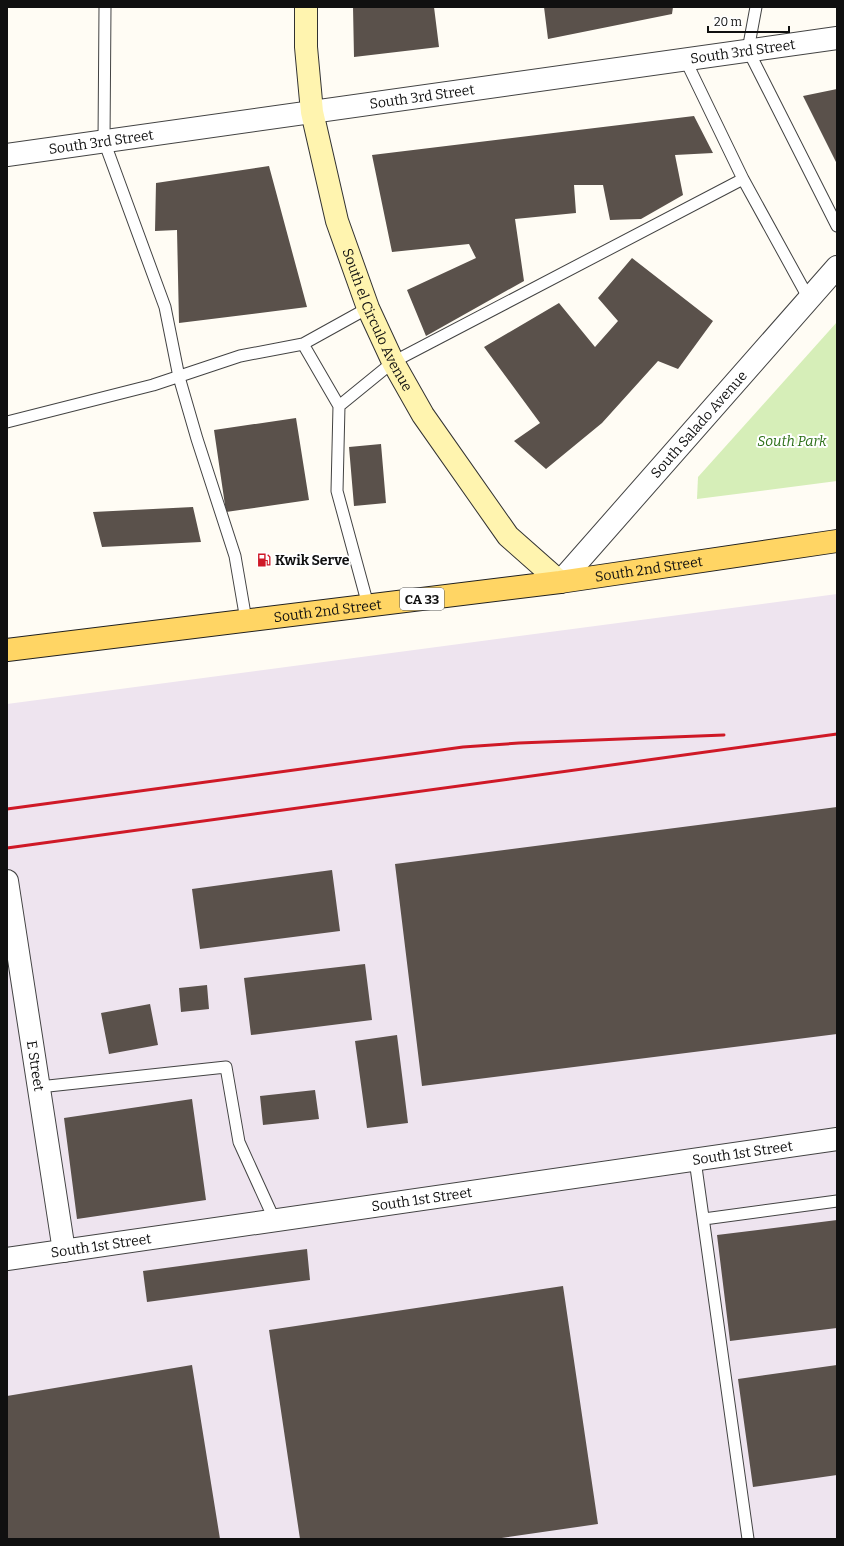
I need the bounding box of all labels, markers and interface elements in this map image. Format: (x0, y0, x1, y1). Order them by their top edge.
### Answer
scale bar (708, 8, 789, 34)
text: 20 m (714, 15, 743, 29)
street label: South 3rd Street (689, 35, 796, 67)
street label: South 3rd Street (368, 81, 475, 112)
street label: South 3rd Street (48, 126, 155, 158)
street label: South el Circulo Avenue (339, 246, 416, 394)
street label: South Salado Avenue (647, 367, 750, 481)
park label: South Park (757, 433, 827, 450)
fuel station icon: Kwik Serve (256, 552, 272, 568)
place label: Kwik Serve (275, 552, 350, 569)
street label: South 2nd Street (594, 552, 704, 585)
road number: CA 33 (400, 588, 444, 610)
street label: South 2nd Street (273, 596, 383, 626)
street label: E Street (23, 1039, 48, 1092)
street label: South 1st Street (691, 1137, 794, 1168)
street label: South 1st Street (370, 1183, 473, 1215)
street label: South 1st Street (50, 1230, 152, 1261)

